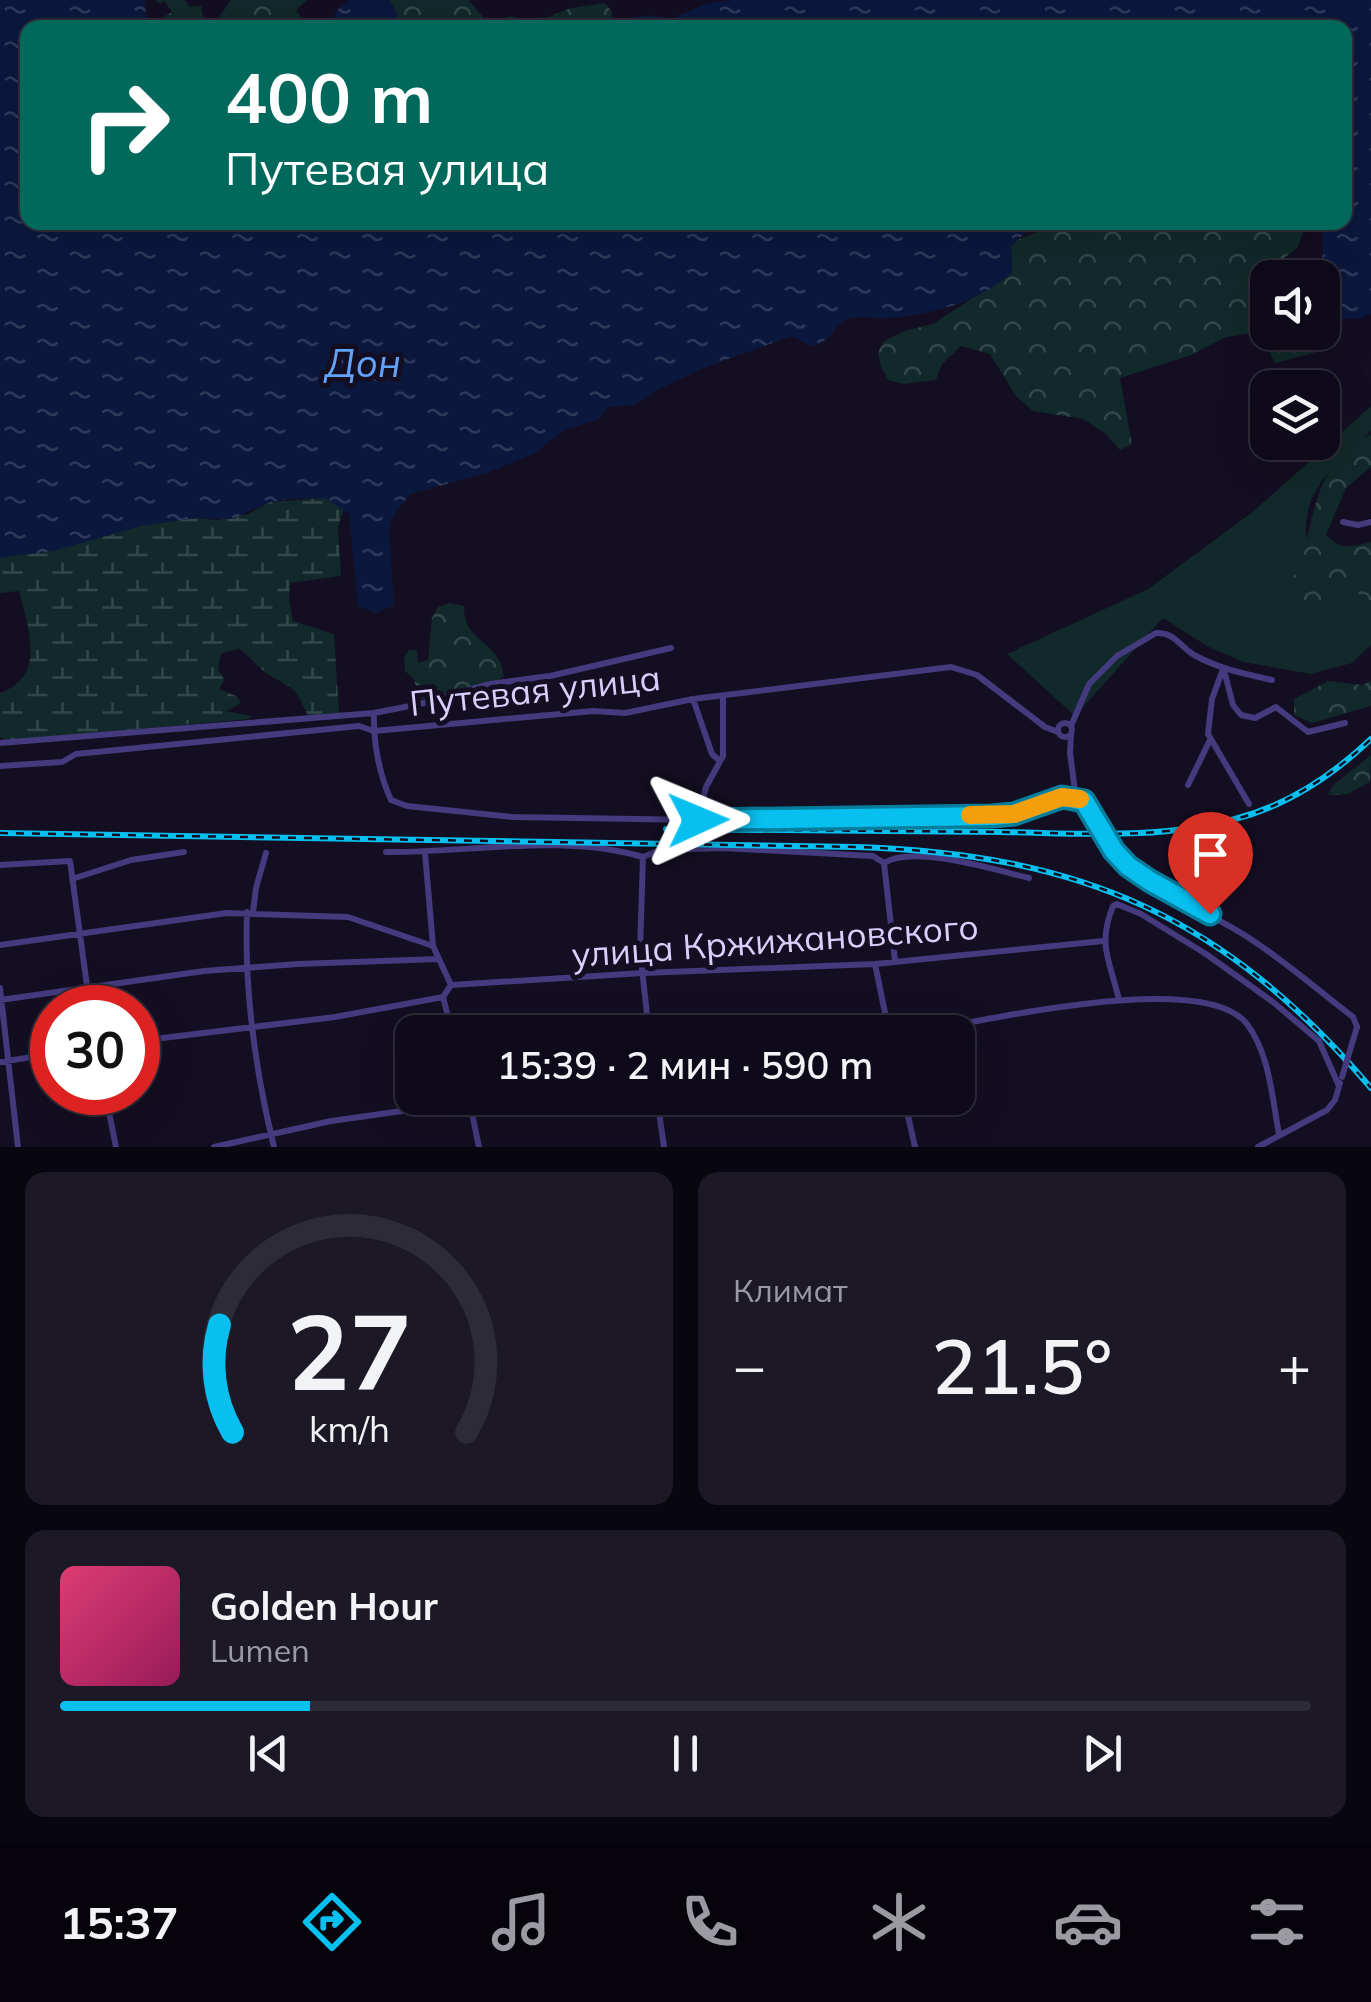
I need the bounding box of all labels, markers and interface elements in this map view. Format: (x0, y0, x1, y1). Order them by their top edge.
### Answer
text: 400 m (225, 53, 433, 141)
icon: right (60, 60, 190, 190)
text: Путевая улица (225, 140, 549, 196)
map controls (1250, 260, 1340, 460)
button: sound (1250, 260, 1340, 350)
water label: Дон (323, 339, 401, 387)
button: layers (1250, 370, 1340, 460)
street label: Путевая улица (407, 655, 663, 725)
position arrow (646, 768, 750, 872)
pin (1168, 812, 1253, 915)
icon: arrive (1183, 827, 1238, 882)
street label: улица Кржижановского (570, 904, 980, 976)
speed limit sign: 30 (30, 985, 160, 1115)
text: 15:39 · 2 мин · 590 m (497, 1041, 873, 1089)
text: Климат (733, 1270, 847, 1310)
text: 27 (287, 1285, 411, 1416)
text: 21.5° (932, 1319, 1112, 1413)
text: − (733, 1331, 766, 1400)
text: + (1278, 1331, 1311, 1400)
text: km/h (309, 1406, 389, 1451)
text: Golden Hour (210, 1582, 438, 1630)
text: Lumen (210, 1630, 310, 1670)
icon: previous (241, 1726, 296, 1781)
icon: pause (658, 1726, 713, 1781)
icon: next (1075, 1726, 1130, 1781)
icon: directions (297, 1887, 367, 1957)
icon: music (486, 1887, 556, 1957)
icon: phone (675, 1887, 745, 1957)
icon: climate (864, 1887, 934, 1957)
icon: car (1053, 1887, 1123, 1957)
icon: filters (1242, 1887, 1312, 1957)
text: 15:37 (59, 1894, 179, 1950)

